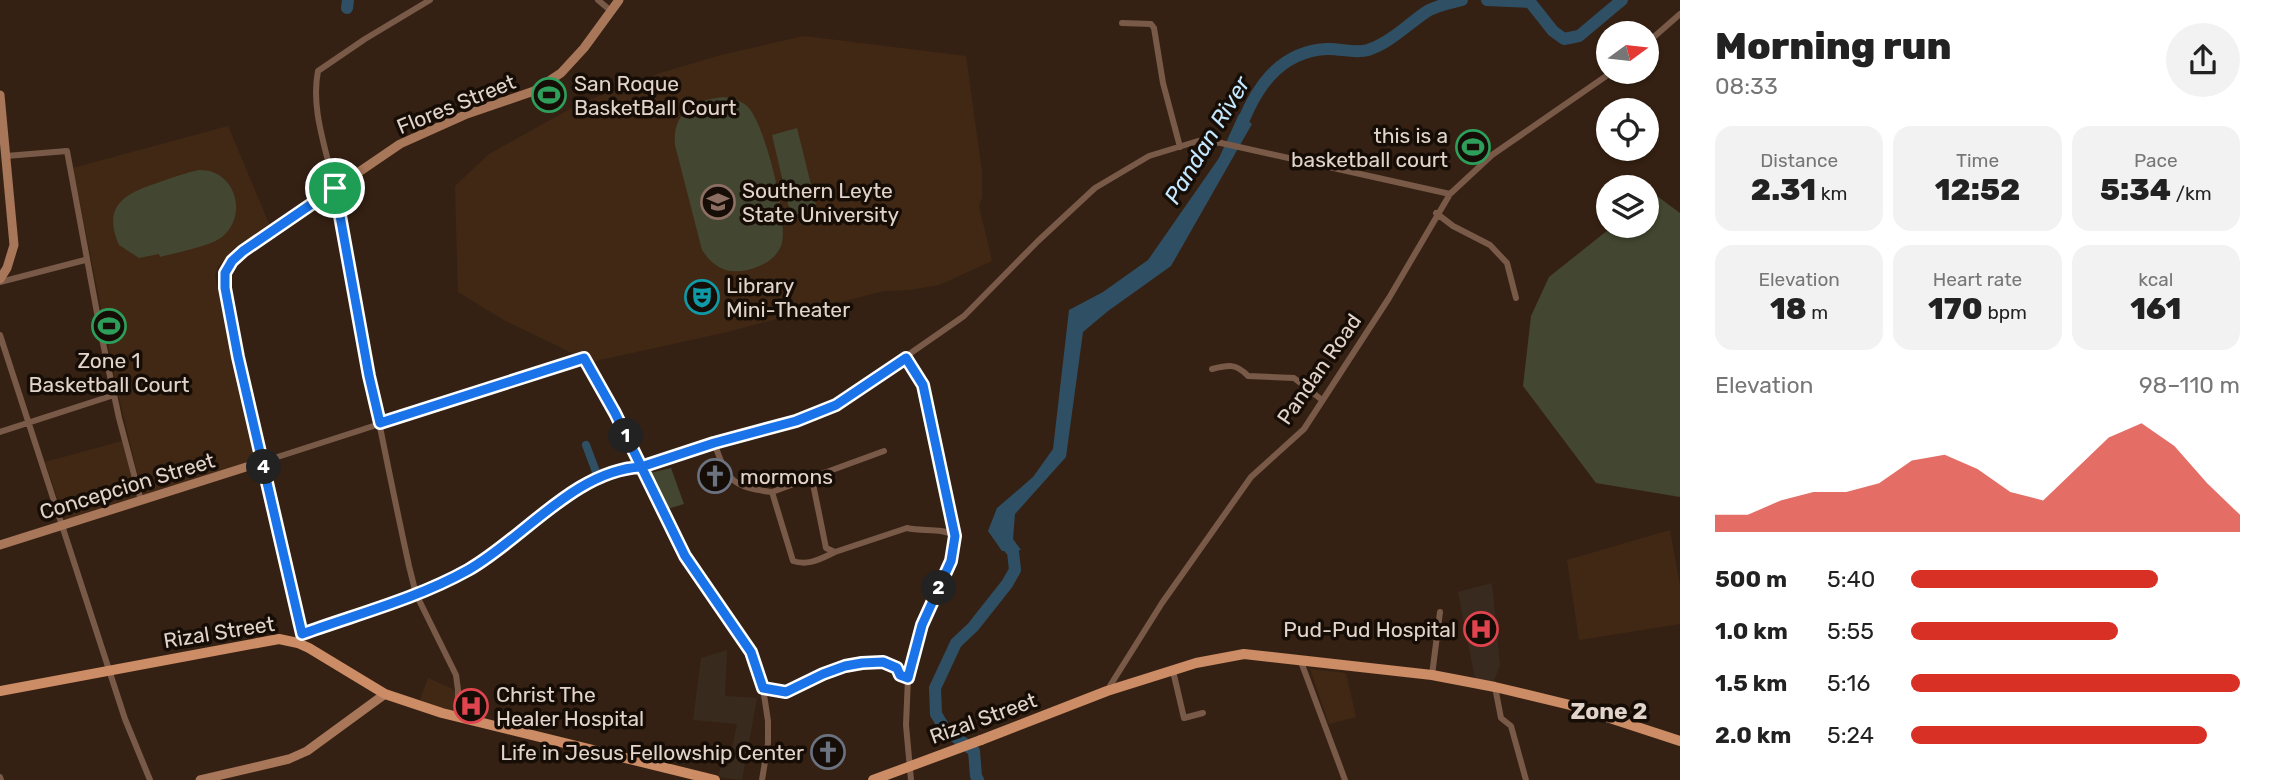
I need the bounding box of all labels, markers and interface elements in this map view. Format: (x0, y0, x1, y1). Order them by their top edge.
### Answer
north arrow (1596, 21, 1659, 84)
map controls (1596, 21, 1659, 238)
text: Morning run (1715, 23, 1952, 69)
button: share (2166, 23, 2240, 97)
street label: Flores Street (393, 69, 519, 139)
water label: Pandan River (1158, 70, 1257, 209)
place label: San Roque BasketBall Court (574, 71, 736, 120)
text: 08:33 (1715, 72, 1778, 100)
sports icon: San Roque BasketBall Court (530, 76, 568, 114)
button: locate (1596, 98, 1659, 161)
place label: this is a basketball court (1291, 123, 1448, 172)
sports icon: this is a basketball court (1454, 128, 1492, 166)
text: Distance (1760, 149, 1838, 172)
text: Time (1956, 149, 1999, 172)
text: Pace (2134, 149, 2178, 172)
pin (305, 158, 365, 218)
icon: arrive (316, 169, 354, 207)
text: 2.31 (1751, 172, 1816, 208)
text: 12:52 (1935, 172, 2020, 208)
text: 5:34 (2100, 172, 2171, 208)
button: layers (1596, 175, 1659, 238)
place label: Southern Leyte State University (742, 178, 899, 227)
text: km (1816, 182, 1847, 205)
text: /km (2171, 182, 2212, 205)
school or university icon: Southern Leyte State University (699, 183, 737, 221)
text: Elevation (1758, 268, 1840, 291)
text: Heart rate (1933, 268, 2022, 291)
text: kcal (2138, 268, 2173, 291)
place label: Library Mini-Theater (726, 273, 850, 322)
theatre icon: Library Mini-Theater (683, 278, 721, 316)
text: 18 (1770, 291, 1807, 327)
text: 170 (1928, 291, 1983, 327)
text: 161 (2130, 291, 2181, 327)
text: m (1807, 301, 1828, 324)
text: bpm (1983, 301, 2027, 324)
sports icon: Zone 1 Basketball Court (90, 307, 128, 345)
street label: Pandan Road (1272, 309, 1366, 429)
place label: Zone 1 Basketball Court (29, 348, 189, 397)
text: Elevation (1715, 371, 1814, 399)
text: 98–110 m (2139, 371, 2240, 399)
pin: 1 (608, 418, 644, 453)
text: 1 (621, 424, 630, 447)
street label: Concepcion Street (36, 447, 218, 525)
pin: 4 (246, 449, 282, 484)
text: 4 (257, 455, 270, 478)
church icon: mormons (696, 457, 734, 495)
place label: mormons (740, 464, 833, 489)
text: 500 m (1715, 565, 1787, 593)
text: 5:40 (1827, 565, 1875, 593)
pin: 2 (922, 570, 956, 606)
text: 2 (932, 576, 945, 599)
hospital icon: Pud-Pud Hospital (1462, 610, 1500, 648)
street label: Rizal Street (162, 611, 276, 653)
place label: Pud-Pud Hospital (1283, 617, 1456, 642)
text: 1.0 km (1715, 617, 1788, 645)
text: 5:55 (1827, 617, 1874, 645)
text: 1.5 km (1715, 669, 1787, 697)
text: 5:16 (1827, 669, 1870, 697)
place label: Christ The Healer Hospital (496, 682, 644, 731)
hospital icon: Christ The Healer Hospital (452, 687, 490, 725)
street label: Rizal Street (926, 687, 1040, 749)
district label: Zone 2 (1570, 697, 1648, 725)
text: 2.0 km (1715, 721, 1791, 749)
text: 5:24 (1827, 721, 1874, 749)
church icon: Life in Jesus Fellowship Center (809, 733, 847, 771)
place label: Life in Jesus Fellowship Center (500, 740, 804, 765)

